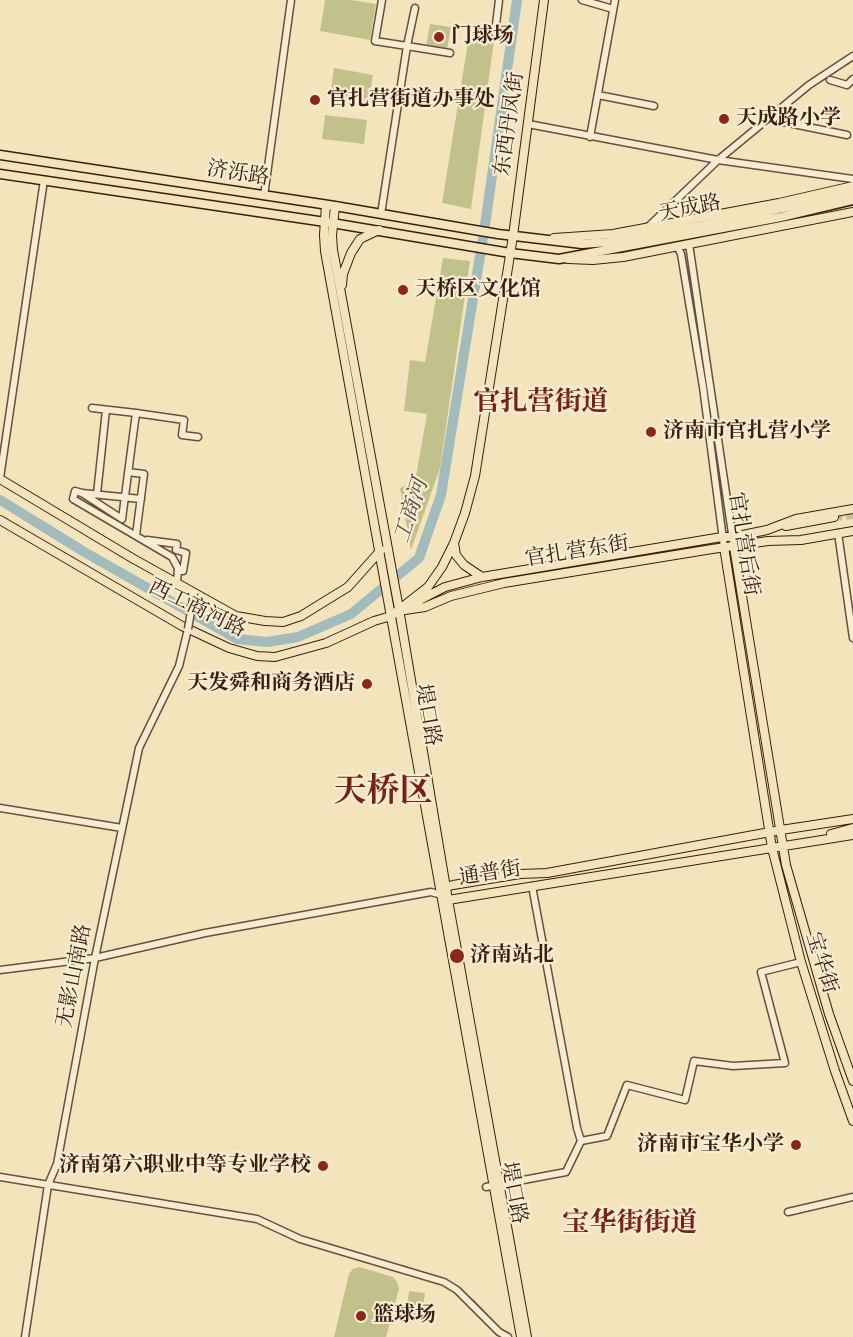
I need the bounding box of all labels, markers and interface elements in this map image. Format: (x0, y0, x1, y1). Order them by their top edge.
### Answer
place label: 门球场 (451, 24, 514, 50)
marker: 门球场 (432, 30, 446, 44)
street label: 东西丹凤街 (490, 70, 530, 178)
place label: 官扎营街道办事处 (327, 87, 495, 113)
marker: 官扎营街道办事处 (308, 93, 322, 107)
place label: 天成路小学 (736, 106, 841, 132)
marker: 天成路小学 (717, 112, 731, 126)
street label: 济泺路 (205, 157, 271, 191)
street label: 天成路 (657, 191, 723, 227)
place label: 天桥区文化馆 (415, 277, 541, 303)
marker: 天桥区文化馆 (396, 283, 410, 297)
district label: 官扎营街道 (474, 387, 608, 419)
place label: 济南市官扎营小学 (663, 419, 831, 445)
marker: 济南市官扎营小学 (644, 425, 658, 439)
water label: 工商河 (389, 476, 435, 546)
street label: 官扎营后街 (722, 490, 764, 598)
street label: 官扎营东街 (523, 531, 631, 573)
street label: 西工商河路 (144, 575, 250, 643)
place label: 天发舜和商务酒店 (187, 671, 355, 697)
marker: 天发舜和商务酒店 (360, 677, 374, 691)
street label: 堤口路 (409, 682, 445, 748)
district label: 天桥区 (334, 773, 432, 813)
street label: 通普街 (457, 857, 523, 891)
street label: 无影山南路 (53, 922, 97, 1030)
street label: 宝华街 (800, 929, 842, 997)
place label: 济南站北 (470, 943, 554, 969)
marker: 济南站北 (448, 947, 466, 965)
place label: 济南市宝华小学 (637, 1132, 784, 1158)
marker: 济南市宝华小学 (789, 1138, 803, 1152)
place label: 济南第六职业中等专业学校 (59, 1153, 311, 1179)
marker: 济南第六职业中等专业学校 (316, 1159, 330, 1173)
street label: 堤口路 (495, 1160, 531, 1226)
district label: 宝华街街道 (563, 1208, 697, 1240)
place label: 篮球场 (373, 1303, 436, 1329)
marker: 篮球场 (354, 1309, 368, 1323)

